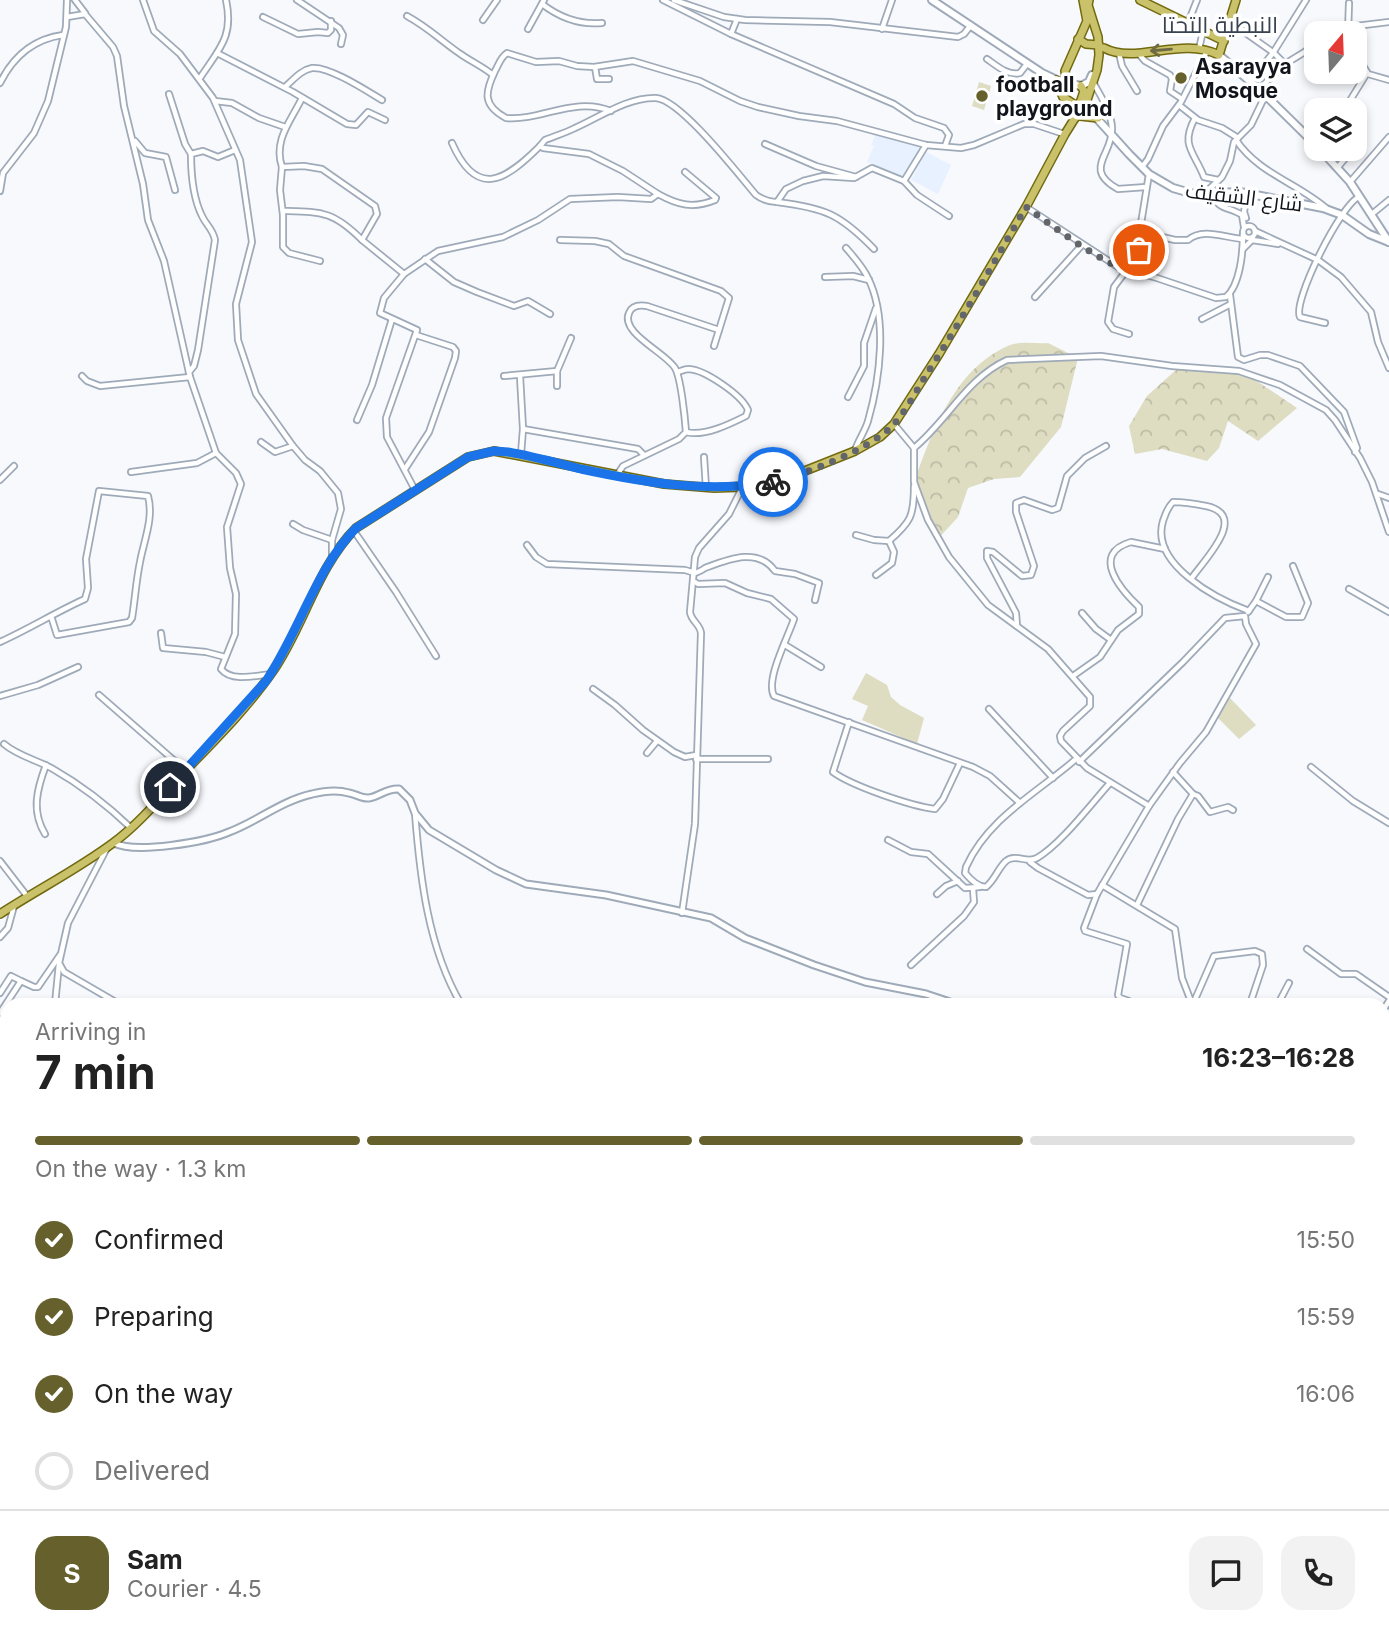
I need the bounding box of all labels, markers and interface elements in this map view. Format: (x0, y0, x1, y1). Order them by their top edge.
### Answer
district label: النبطية التحتا (1162, 11, 1278, 39)
north arrow (1304, 21, 1367, 84)
map controls (1304, 21, 1367, 161)
one-way arrow (1150, 44, 1173, 57)
place label: Asarayya Mosque (1195, 54, 1292, 103)
marker: Asarayya Mosque (1173, 70, 1189, 86)
place label: football playground (996, 72, 1113, 121)
marker: football playground (974, 88, 990, 104)
button: layers (1304, 98, 1367, 161)
street label: شارع الشقيف (1184, 177, 1304, 219)
pin (1109, 220, 1169, 280)
icon: bag (1120, 231, 1158, 269)
courier (738, 447, 808, 517)
icon: bike (754, 463, 792, 501)
pin (140, 757, 200, 817)
icon: home (151, 768, 189, 806)
text: Arriving in (35, 1018, 146, 1046)
text: 16:23–16:28 (1202, 1042, 1355, 1073)
text: 7 min (35, 1044, 156, 1100)
text: On the way · 1.3 km (35, 1155, 246, 1183)
icon: check (35, 1221, 73, 1259)
text: Confirmed (94, 1224, 224, 1255)
text: 15:50 (1297, 1226, 1355, 1254)
icon: check (35, 1298, 73, 1336)
text: Preparing (94, 1301, 214, 1332)
text: 15:59 (1297, 1303, 1355, 1331)
icon: check (35, 1375, 73, 1413)
text: On the way (94, 1378, 233, 1409)
text: 16:06 (1296, 1380, 1355, 1408)
text: Delivered (94, 1455, 210, 1486)
button: chat (1189, 1536, 1263, 1610)
button: phone (1281, 1536, 1355, 1610)
text: Sam (127, 1544, 183, 1575)
text: S (63, 1558, 81, 1589)
text: Courier · 4.5 (127, 1575, 262, 1603)

